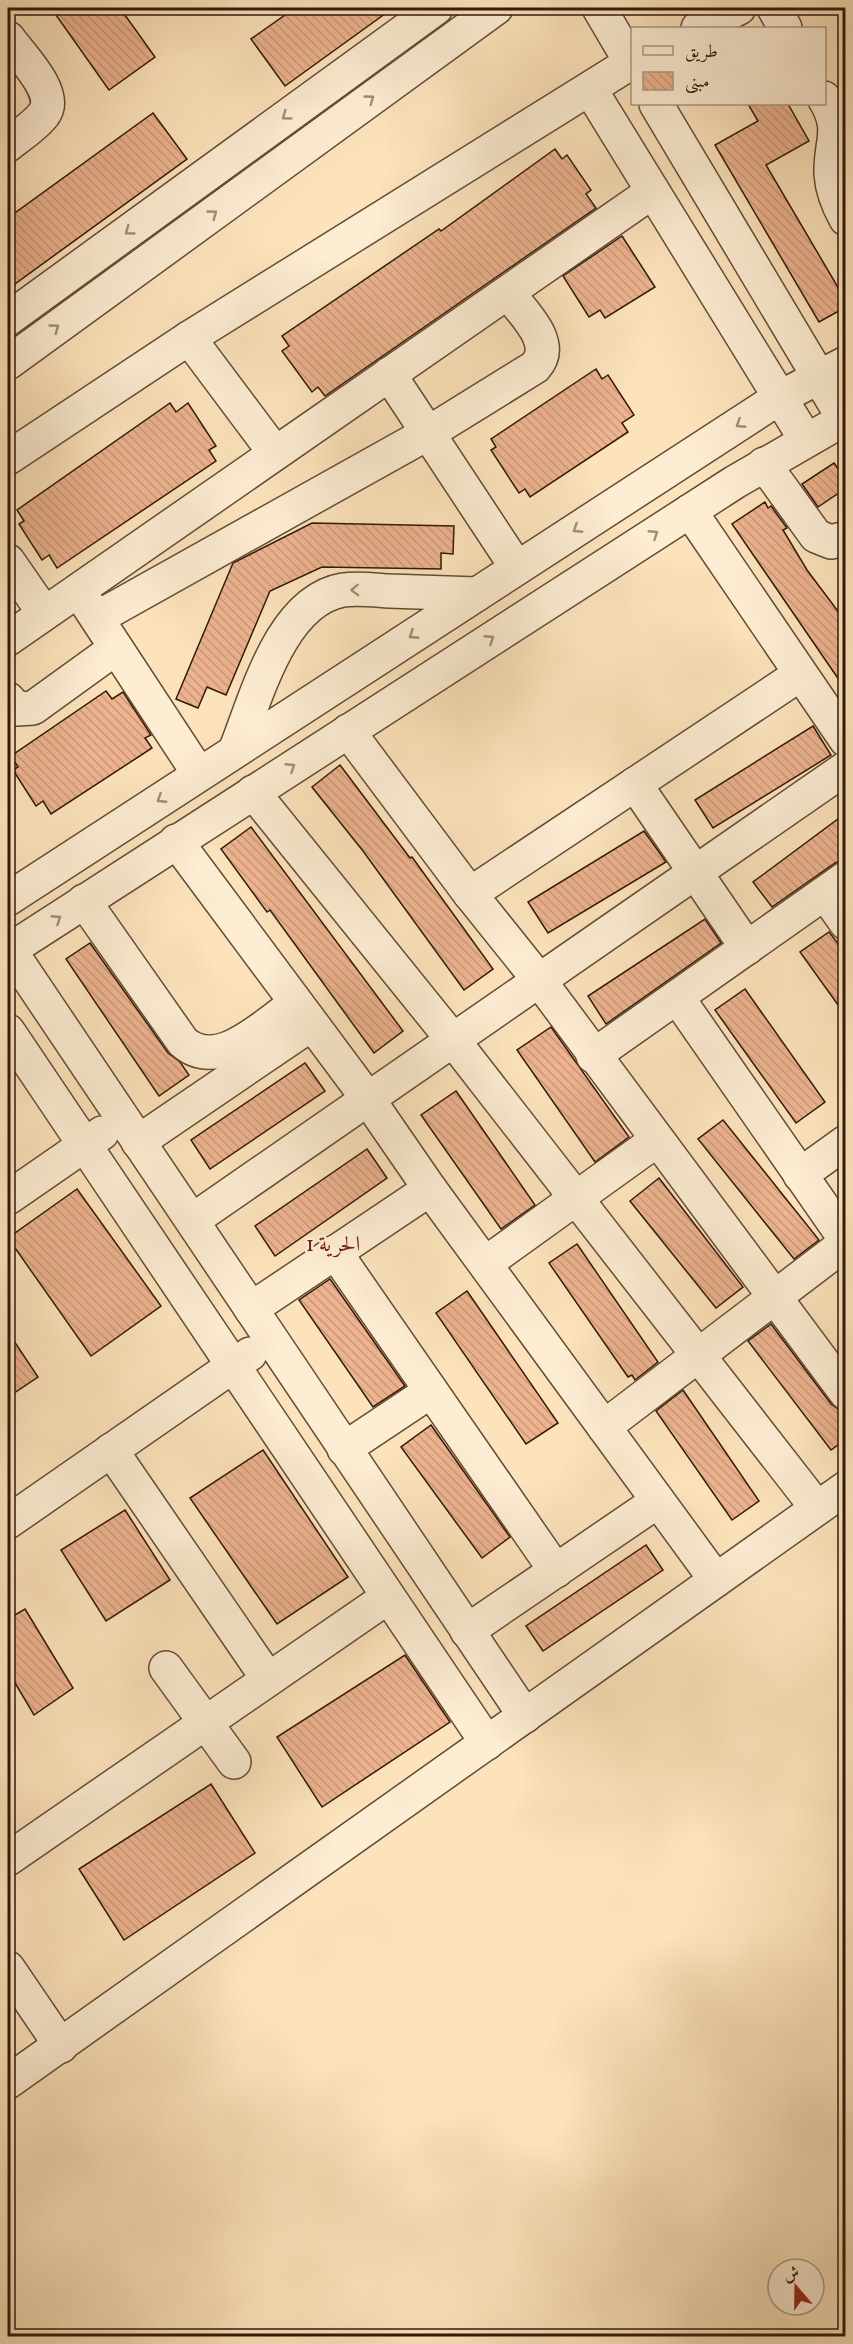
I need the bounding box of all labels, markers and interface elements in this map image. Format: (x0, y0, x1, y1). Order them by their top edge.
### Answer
legend (631, 27, 826, 105)
text: طريق (685, 40, 718, 65)
text: مبنى (685, 70, 710, 95)
one-way arrow (364, 95, 375, 106)
one-way arrow (282, 109, 293, 120)
one-way arrow (206, 210, 217, 221)
one-way arrow (124, 224, 135, 235)
one-way arrow (48, 324, 59, 335)
one-way arrow (736, 416, 747, 427)
one-way arrow (572, 522, 583, 533)
one-way arrow (647, 530, 658, 541)
one-way arrow (351, 584, 360, 596)
one-way arrow (409, 628, 419, 640)
one-way arrow (484, 635, 494, 647)
one-way arrow (285, 763, 295, 775)
one-way arrow (157, 792, 168, 803)
one-way arrow (50, 915, 61, 926)
district label: الحرية 1 (306, 1230, 360, 1261)
north arrow (766, 2257, 826, 2317)
text: ش (780, 2262, 803, 2288)

